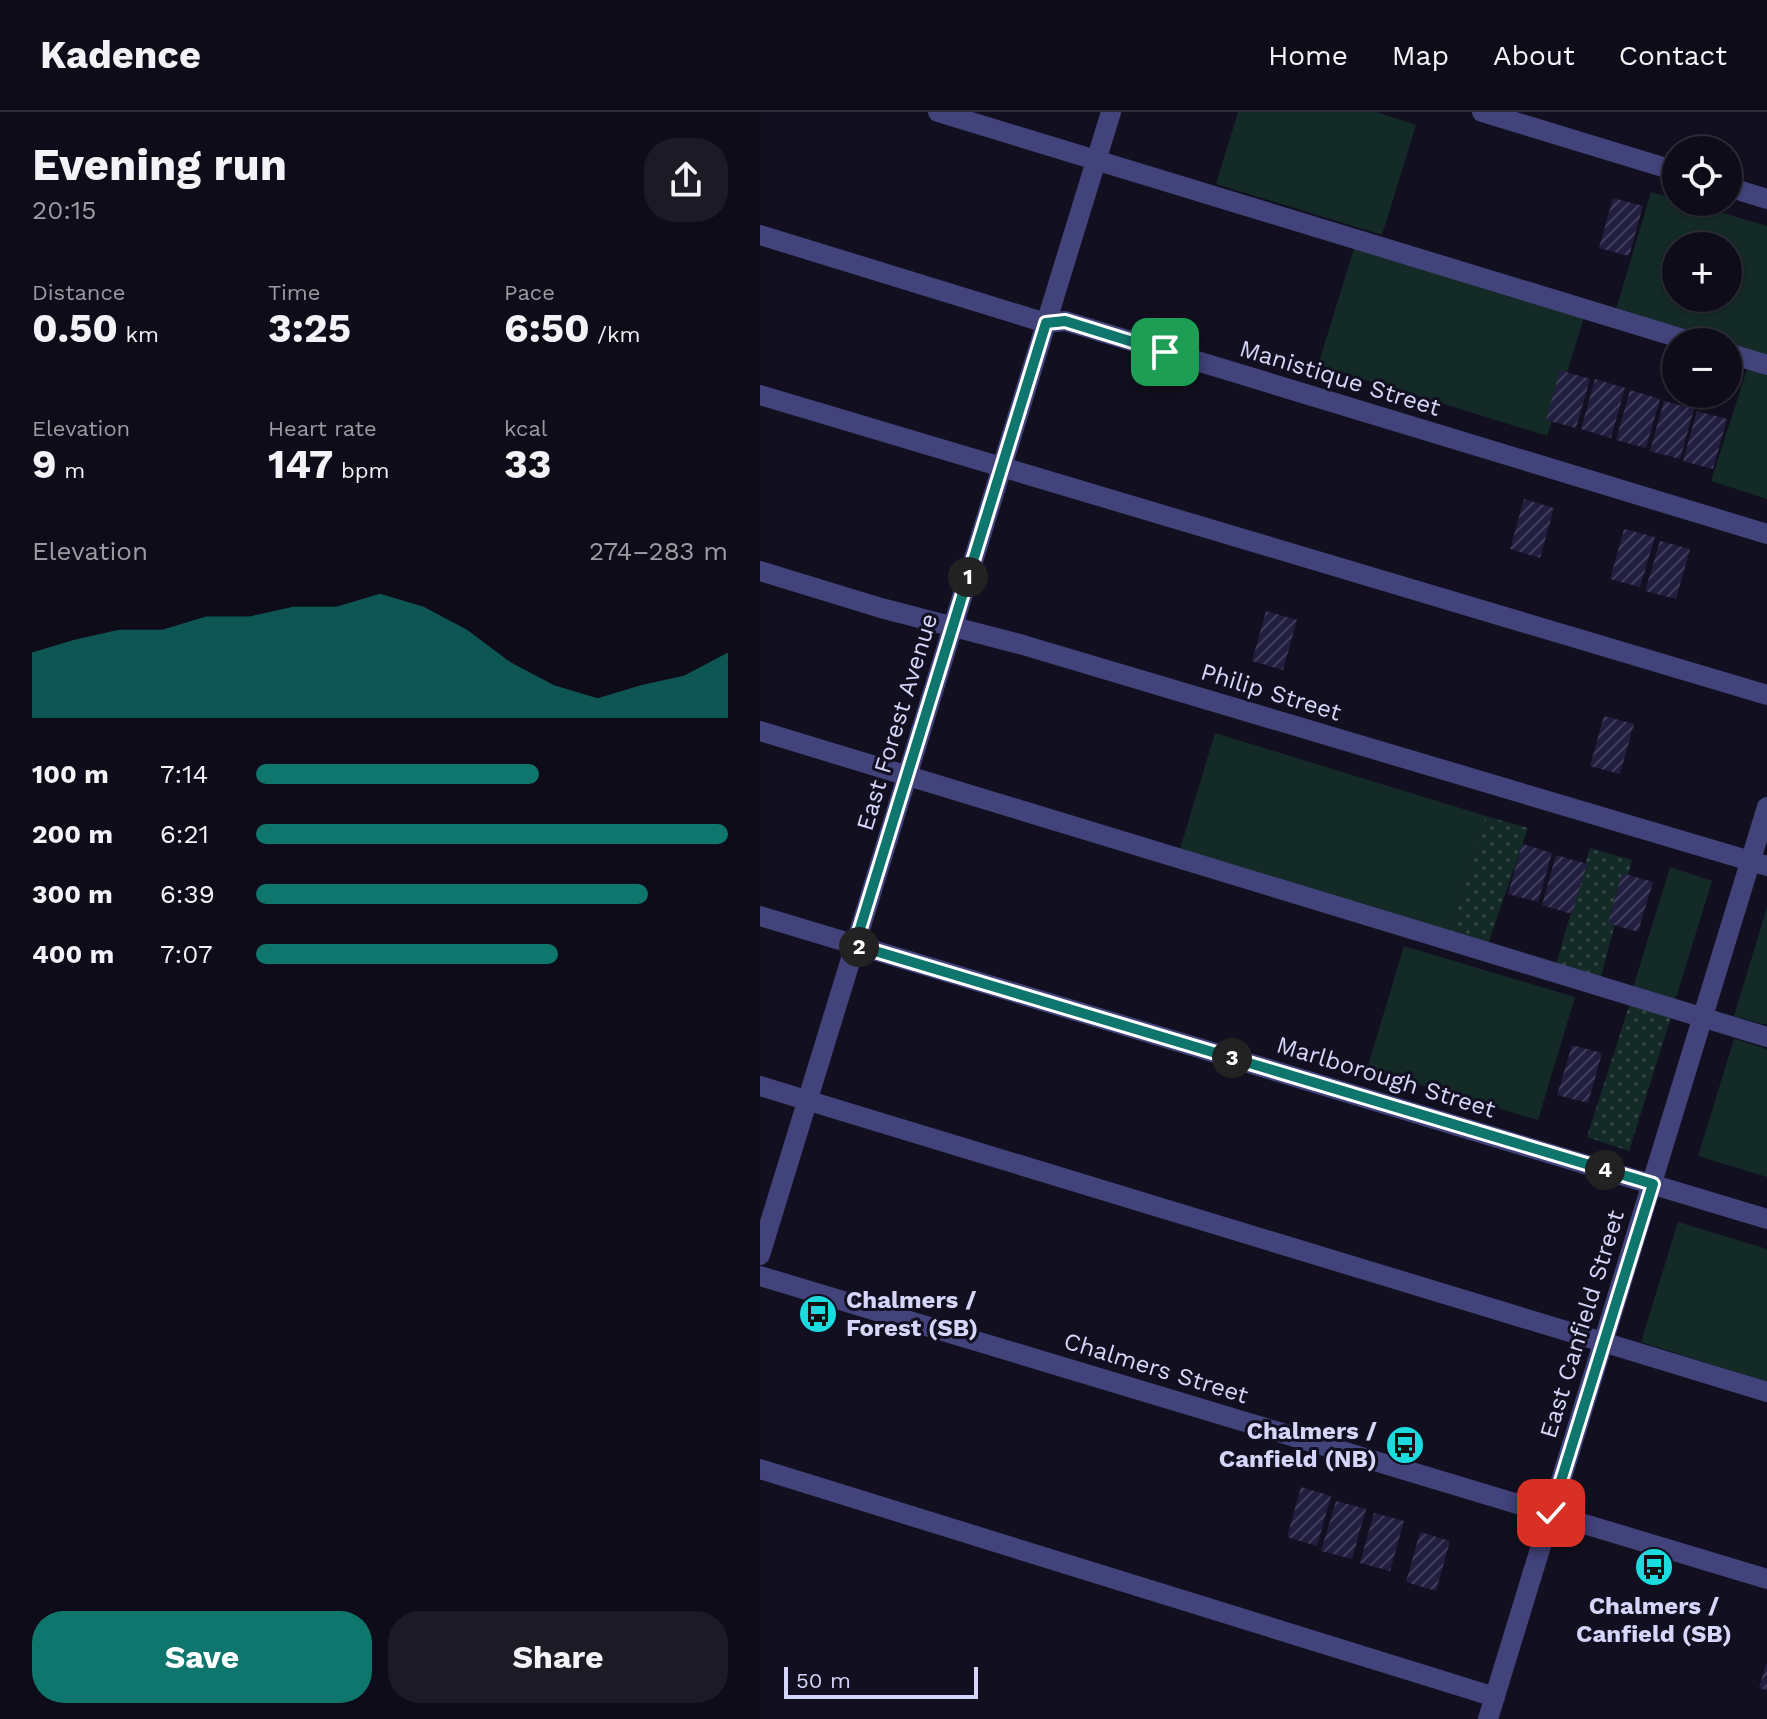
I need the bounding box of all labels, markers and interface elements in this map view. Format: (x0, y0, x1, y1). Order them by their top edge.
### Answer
text: Kadence (40, 33, 201, 77)
text: Home (1268, 39, 1348, 72)
text: Map (1392, 39, 1449, 72)
text: About (1493, 39, 1575, 72)
text: Contact (1619, 39, 1727, 72)
map controls (1662, 136, 1742, 408)
button: locate (1662, 136, 1742, 216)
button: share (644, 138, 728, 222)
text: Evening run (32, 139, 287, 191)
text: 20:15 (32, 195, 96, 225)
button: + (1662, 232, 1742, 312)
text: Distance (32, 280, 126, 305)
text: Time (268, 280, 320, 305)
text: Pace (504, 280, 555, 305)
text: 0.50 (32, 305, 118, 352)
text: 3:25 (268, 305, 351, 352)
text: 6:50 (504, 305, 590, 352)
pin (1131, 318, 1199, 386)
text: km (118, 322, 159, 347)
text: /km (590, 322, 640, 347)
button: − (1662, 328, 1742, 408)
icon: arrive (1143, 330, 1187, 374)
street label: Manistique Street (1236, 334, 1444, 422)
text: Elevation (32, 416, 130, 441)
text: Heart rate (268, 416, 377, 441)
text: kcal (504, 416, 548, 441)
text: 9 (32, 441, 57, 488)
text: 147 (268, 441, 333, 488)
text: 33 (504, 441, 551, 488)
text: m (57, 458, 85, 483)
text: bpm (333, 458, 389, 483)
text: Elevation (32, 536, 148, 566)
text: 274–283 m (589, 536, 728, 566)
pin: 1 (948, 557, 988, 597)
text: 1 (963, 564, 973, 589)
street label: East Forest Avenue (851, 610, 943, 834)
street label: Philip Street (1198, 657, 1344, 727)
text: 100 m (32, 759, 109, 789)
text: 7:14 (160, 759, 208, 789)
text: 200 m (32, 819, 113, 849)
text: 6:21 (160, 819, 209, 849)
text: 300 m (32, 879, 113, 909)
text: 6:39 (160, 879, 215, 909)
pin: 2 (839, 927, 879, 967)
text: 2 (852, 934, 866, 959)
text: 400 m (32, 939, 114, 969)
text: 7:07 (160, 939, 213, 969)
street label: Marlborough Street (1273, 1030, 1499, 1124)
pin: 3 (1212, 1038, 1252, 1078)
text: 3 (1225, 1045, 1239, 1070)
pin: 4 (1585, 1150, 1625, 1190)
text: 4 (1598, 1157, 1612, 1182)
street label: East Canfield Street (1534, 1207, 1630, 1441)
place label: Chalmers / Forest (SB) (846, 1286, 978, 1342)
bus stop icon: Chalmers / Forest (SB) (797, 1293, 839, 1335)
street label: Chalmers Street (1060, 1327, 1252, 1409)
place label: Chalmers / Canfield (NB) (1219, 1417, 1377, 1473)
bus stop icon: Chalmers / Canfield (NB) (1384, 1424, 1426, 1466)
pin (1517, 1479, 1585, 1547)
icon: check (1529, 1491, 1573, 1535)
bus stop icon: Chalmers / Canfield (SB) (1633, 1546, 1675, 1588)
place label: Chalmers / Canfield (SB) (1576, 1592, 1732, 1648)
button: Save (32, 1611, 372, 1703)
button: Share (388, 1611, 728, 1703)
scale bar (784, 1663, 978, 1699)
text: 50 m (796, 1668, 851, 1693)

